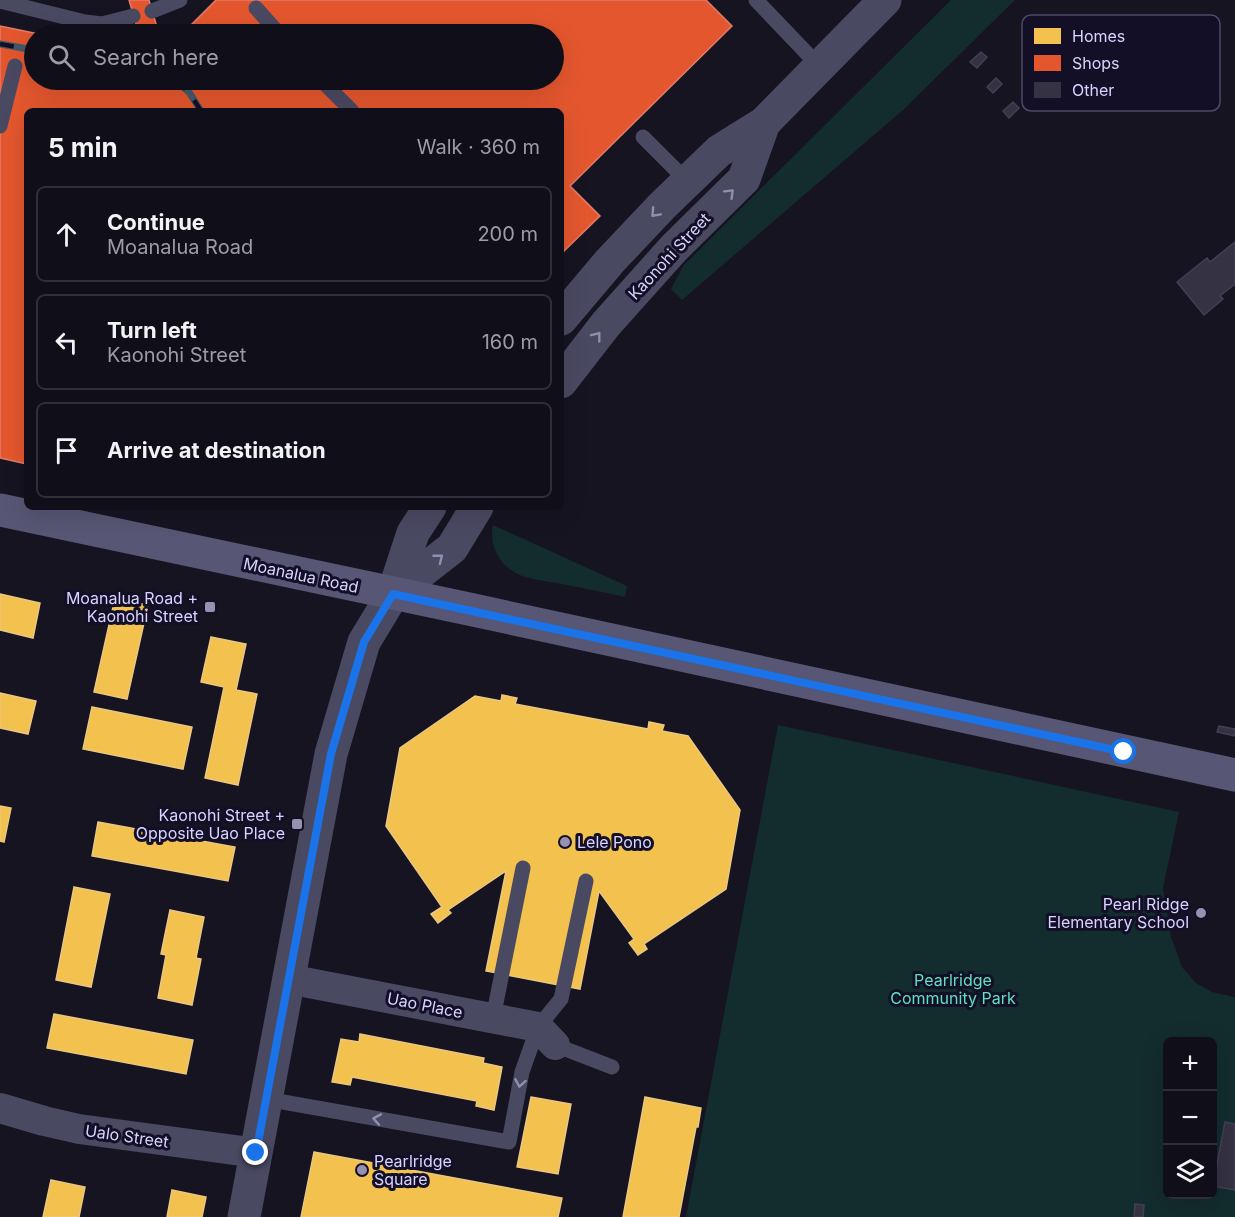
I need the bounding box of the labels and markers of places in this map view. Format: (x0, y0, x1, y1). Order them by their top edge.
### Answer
place label: Moanalua Road + Kaonohi Street (66, 588, 198, 626)
marker: Moanalua Road + Kaonohi Street (203, 600, 217, 614)
place label: Kaonohi Street + Opposite Uao Place (136, 805, 285, 843)
marker: Kaonohi Street + Opposite Uao Place (290, 817, 304, 831)
place label: Lele Pono (577, 832, 652, 852)
marker: Lele Pono (558, 835, 572, 849)
place label: Pearl Ridge Elementary School (1047, 894, 1189, 932)
marker: Pearl Ridge Elementary School (1194, 906, 1208, 920)
place label: Pearlridge Square (374, 1151, 452, 1189)
marker: Pearlridge Square (355, 1163, 369, 1177)

